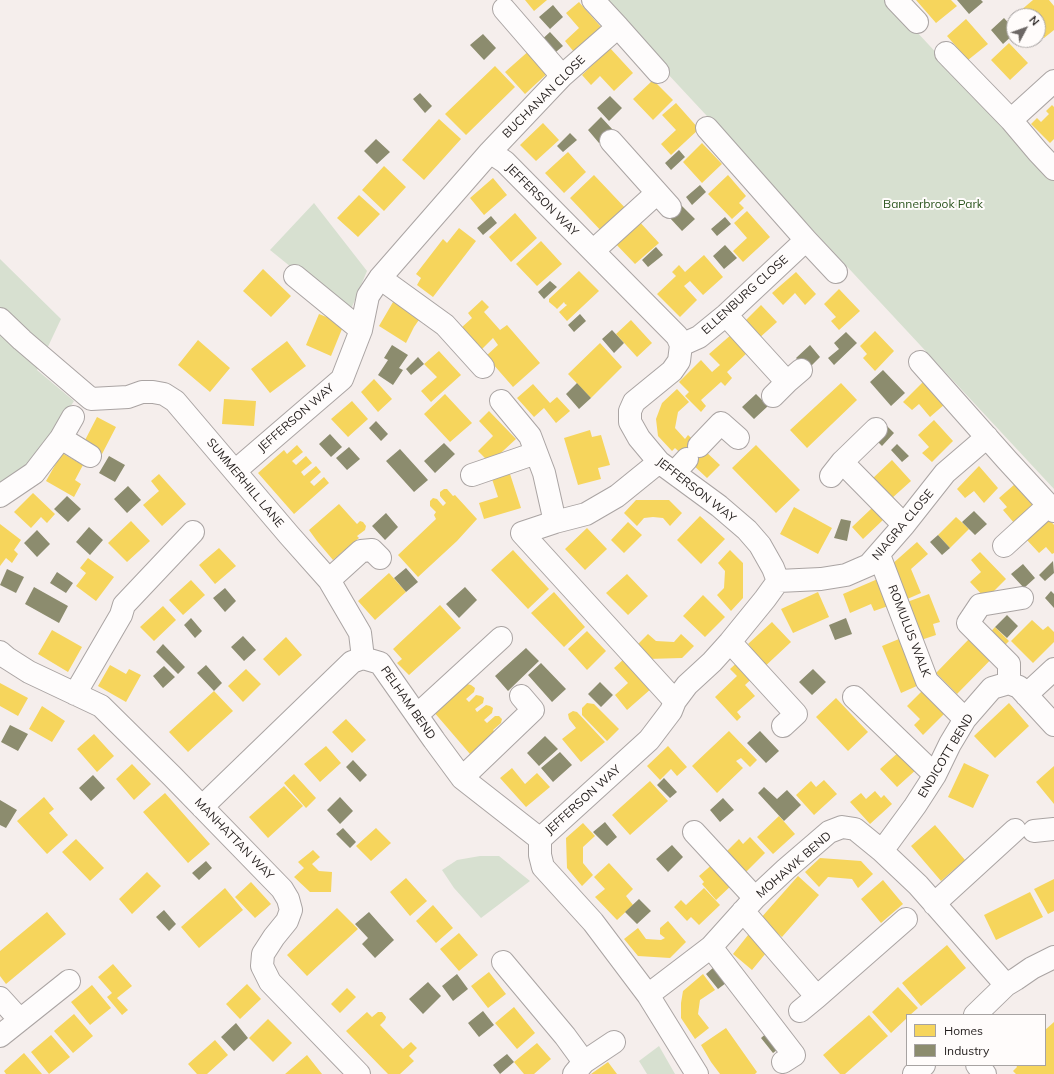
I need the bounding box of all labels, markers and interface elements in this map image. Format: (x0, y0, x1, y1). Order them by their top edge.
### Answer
north arrow (1006, 8, 1046, 48)
text: N (1026, 13, 1042, 29)
street label: BUCHANAN CLOSE (500, 53, 588, 141)
street label: JEFFERSON WAY (503, 161, 581, 239)
park label: Bannerbrook Park (883, 197, 983, 211)
street label: ELLENBURG CLOSE (699, 252, 791, 338)
street label: JEFFERSON WAY (255, 381, 337, 455)
street label: SUMMERHILL LANE (204, 436, 286, 530)
street label: JEFFERSON WAY (653, 455, 739, 525)
street label: NIAGRA CLOSE (869, 487, 937, 563)
street label: ROMULUS WALK (885, 583, 933, 679)
street label: PELHAM BEND (377, 664, 439, 742)
street label: ENDICOTT BEND (915, 711, 977, 801)
street label: JEFFERSON WAY (542, 762, 624, 838)
street label: MANHATTAN WAY (191, 795, 277, 883)
street label: MOHAWK BEND (754, 829, 834, 901)
legend (906, 1014, 1046, 1066)
text: Homes (944, 1023, 983, 1038)
text: Industry (944, 1043, 989, 1058)

